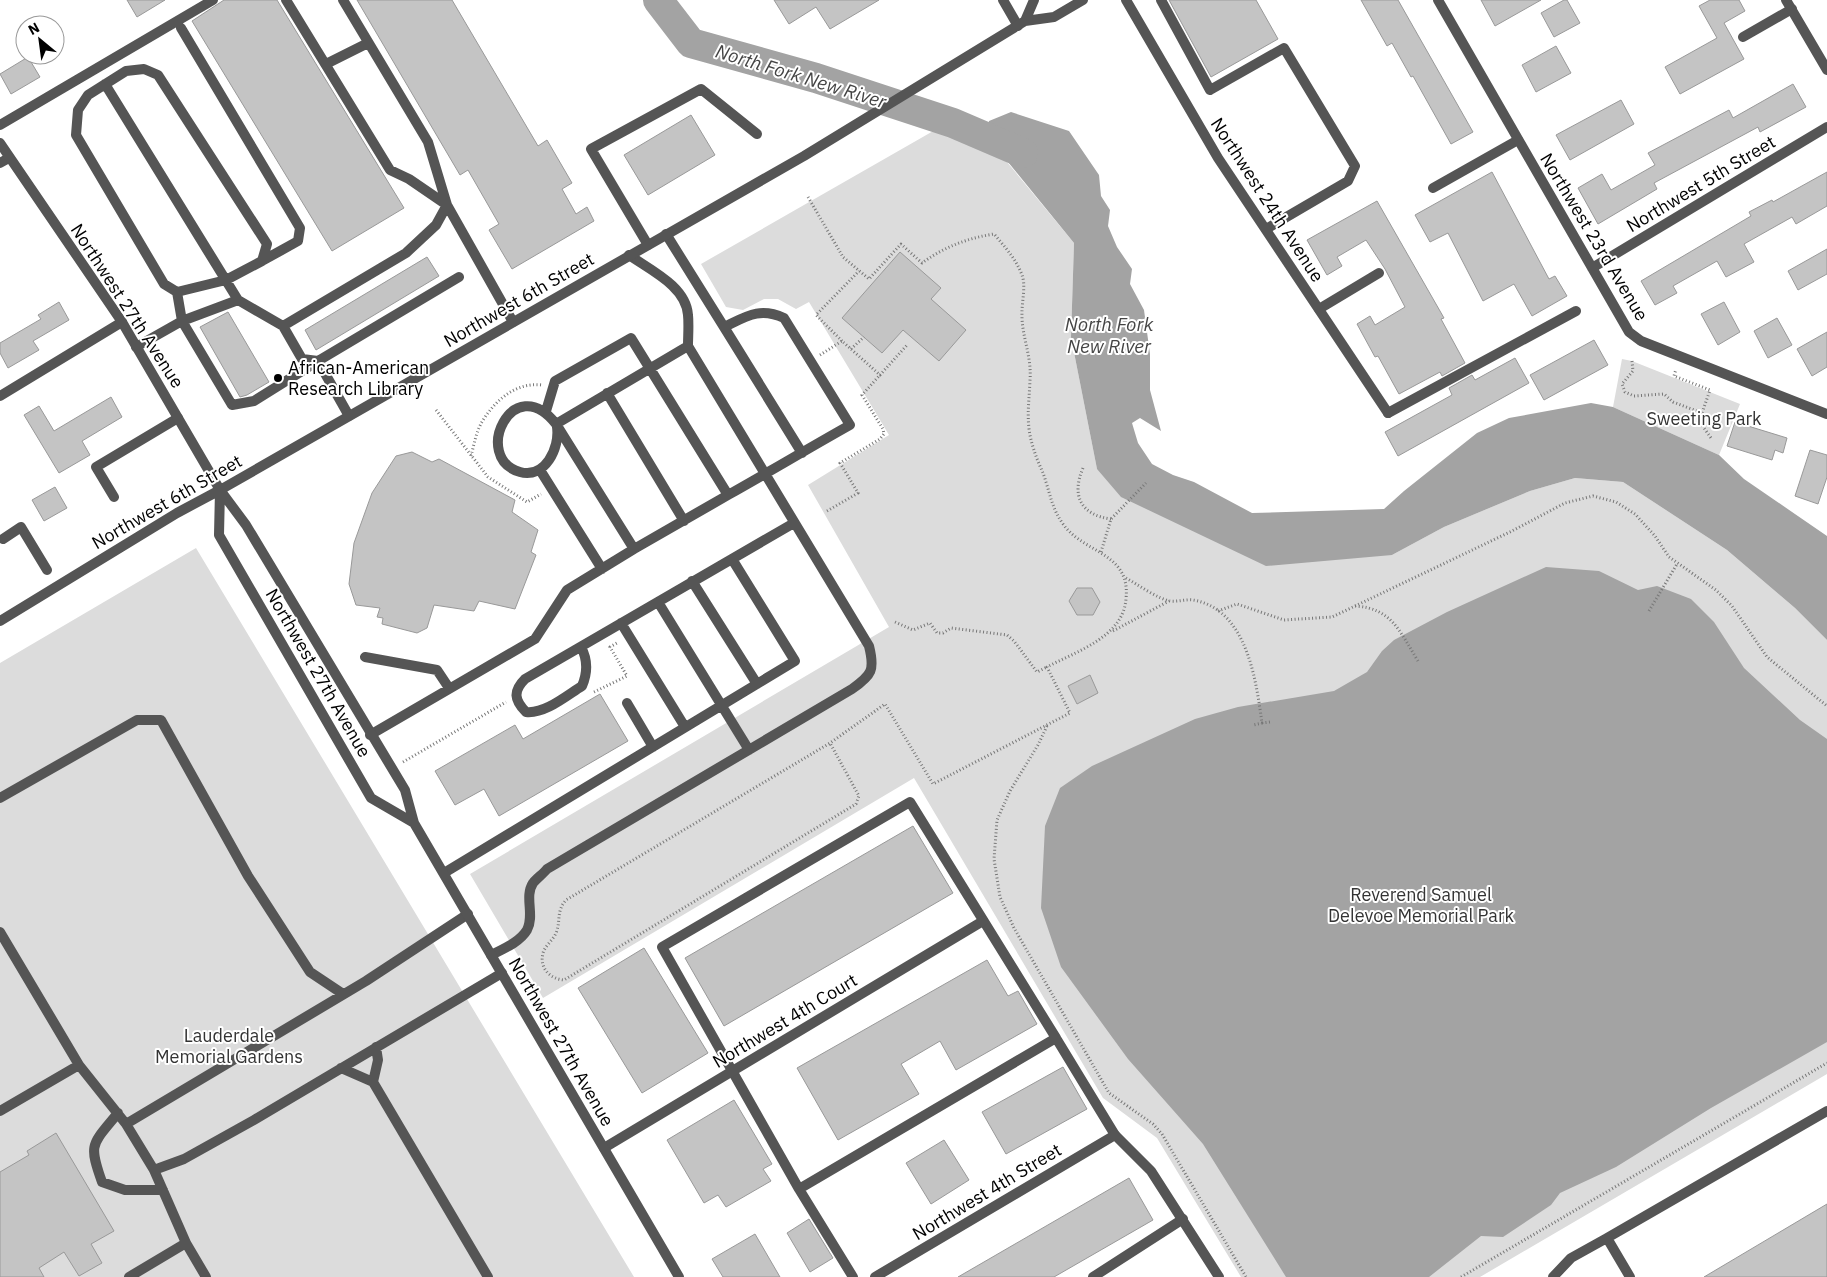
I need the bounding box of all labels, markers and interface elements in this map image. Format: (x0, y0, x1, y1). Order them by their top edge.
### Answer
north arrow (15, 15, 65, 65)
text: N (25, 18, 42, 39)
water label: North Fork New River (713, 39, 890, 114)
street label: Northwest 24th Avenue (1206, 113, 1329, 286)
street label: Northwest 5th Street (1622, 130, 1779, 237)
street label: Northwest 23rd Avenue (1535, 149, 1654, 325)
street label: Northwest 27th Avenue (66, 219, 189, 392)
street label: Northwest 6th Street (440, 247, 598, 352)
water label: North Fork New River (1065, 312, 1154, 358)
place label: African-American Research Library (288, 356, 429, 400)
marker: African-American Research Library (272, 372, 284, 384)
park label: Sweeting Park (1646, 407, 1762, 430)
street label: Northwest 6th Street (88, 449, 246, 554)
street label: Northwest 27th Avenue (261, 584, 376, 761)
park label: Reverend Samuel Delevoe Memorial Park (1328, 883, 1515, 927)
street label: Northwest 27th Avenue (504, 953, 619, 1130)
street label: Northwest 4th Court (708, 968, 861, 1073)
park label: Lauderdale Memorial Gardens (155, 1024, 303, 1068)
street label: Northwest 4th Street (908, 1138, 1065, 1245)

